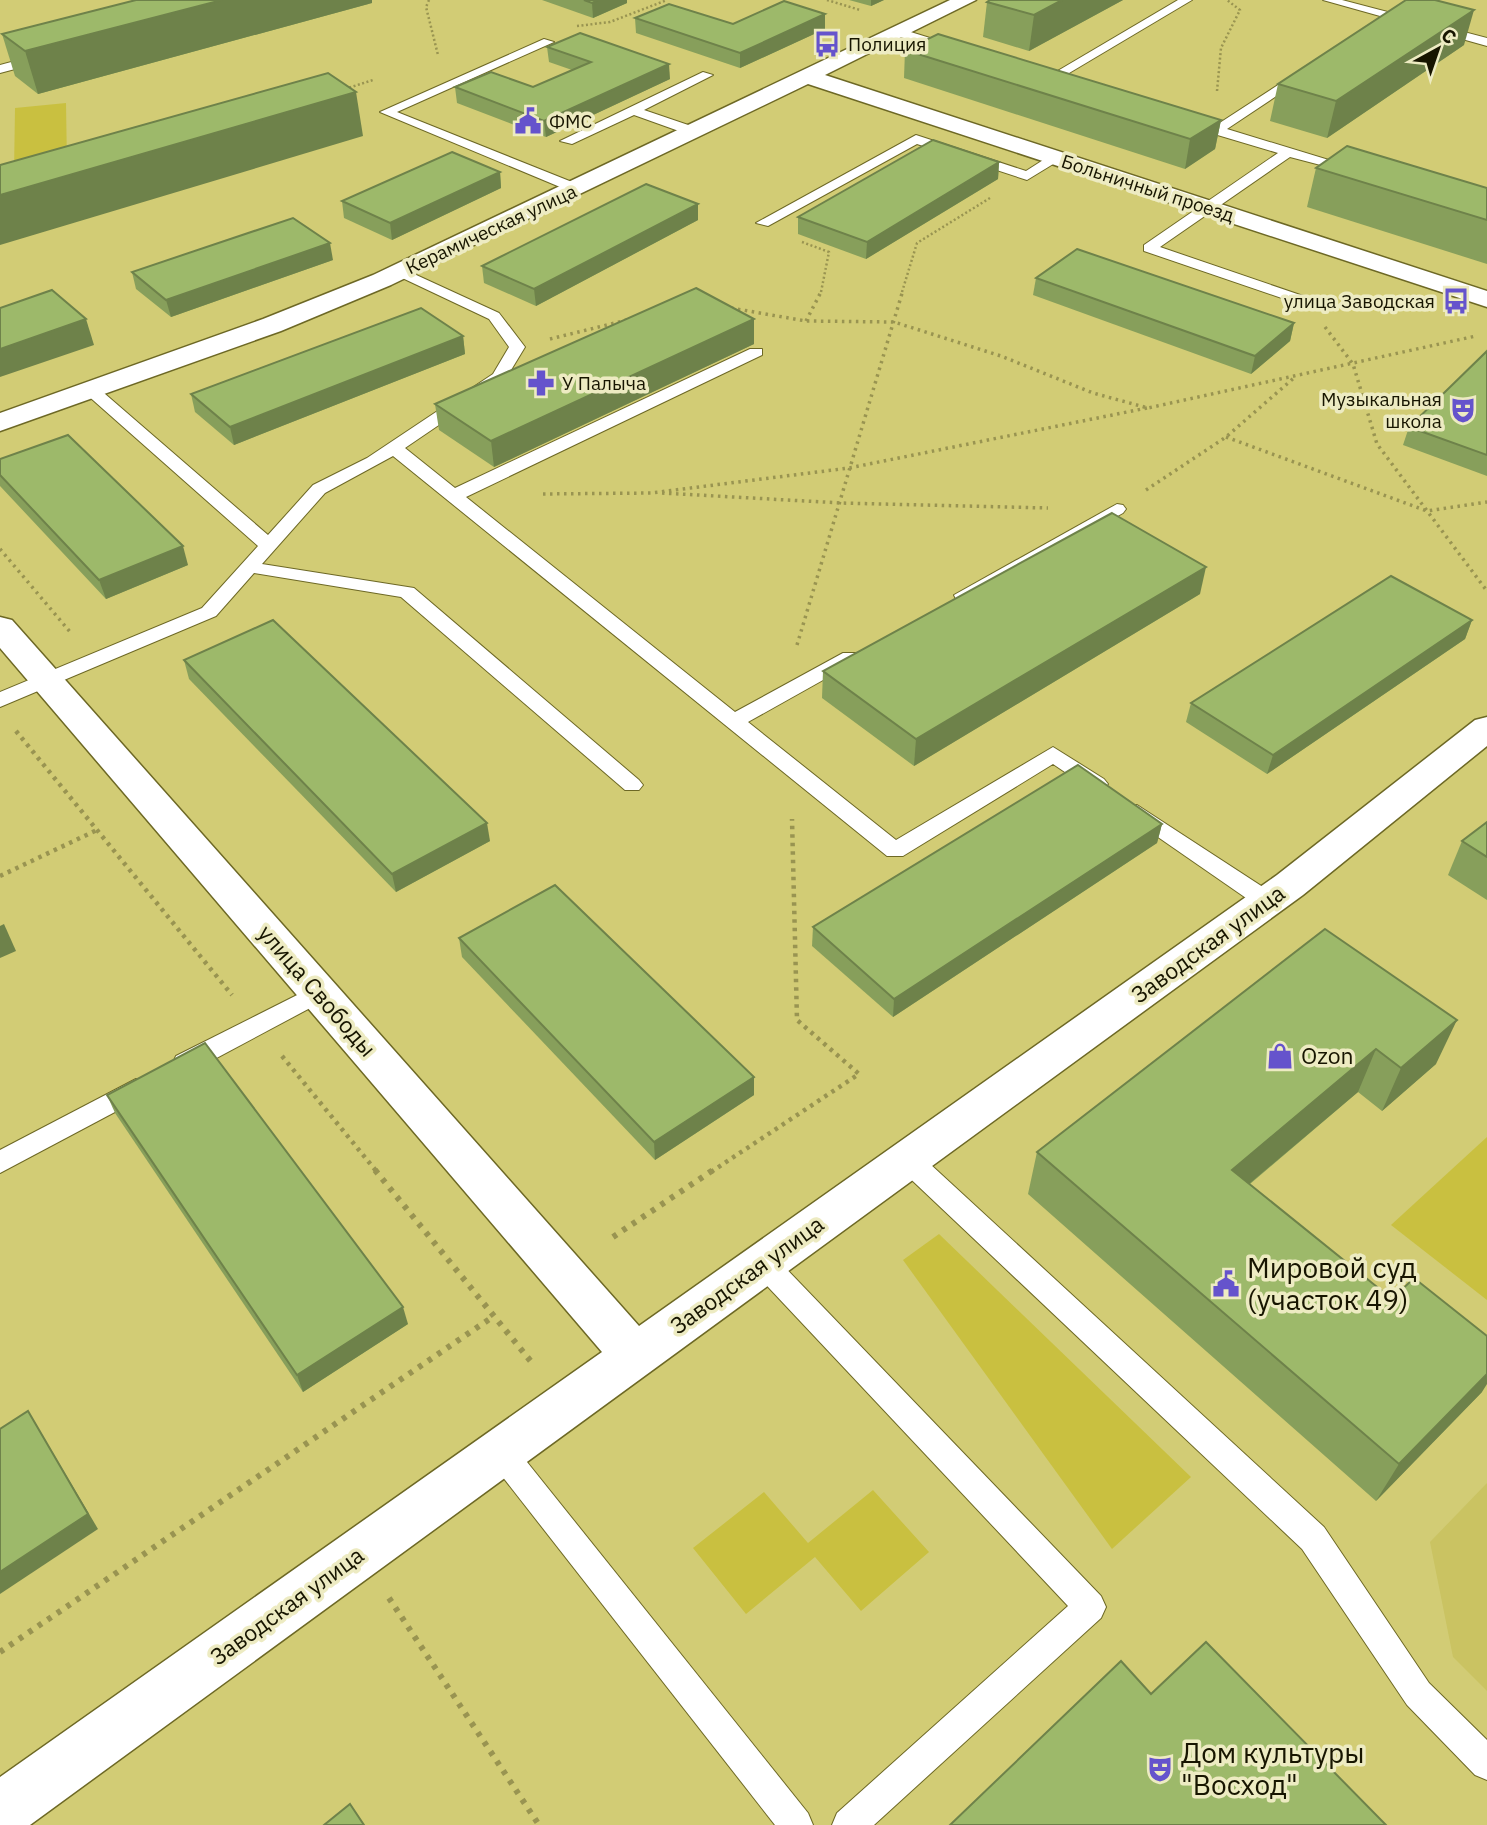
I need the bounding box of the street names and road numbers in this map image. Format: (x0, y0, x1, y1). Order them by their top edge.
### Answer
street label: Больничный проезд (1059, 149, 1237, 227)
street label: Керамическая улица (402, 179, 580, 279)
street label: Заводская улица (1125, 877, 1290, 1009)
street label: улица Свободы (252, 918, 383, 1063)
street label: Заводская улица (664, 1208, 829, 1340)
street label: Заводская улица (204, 1539, 369, 1671)

